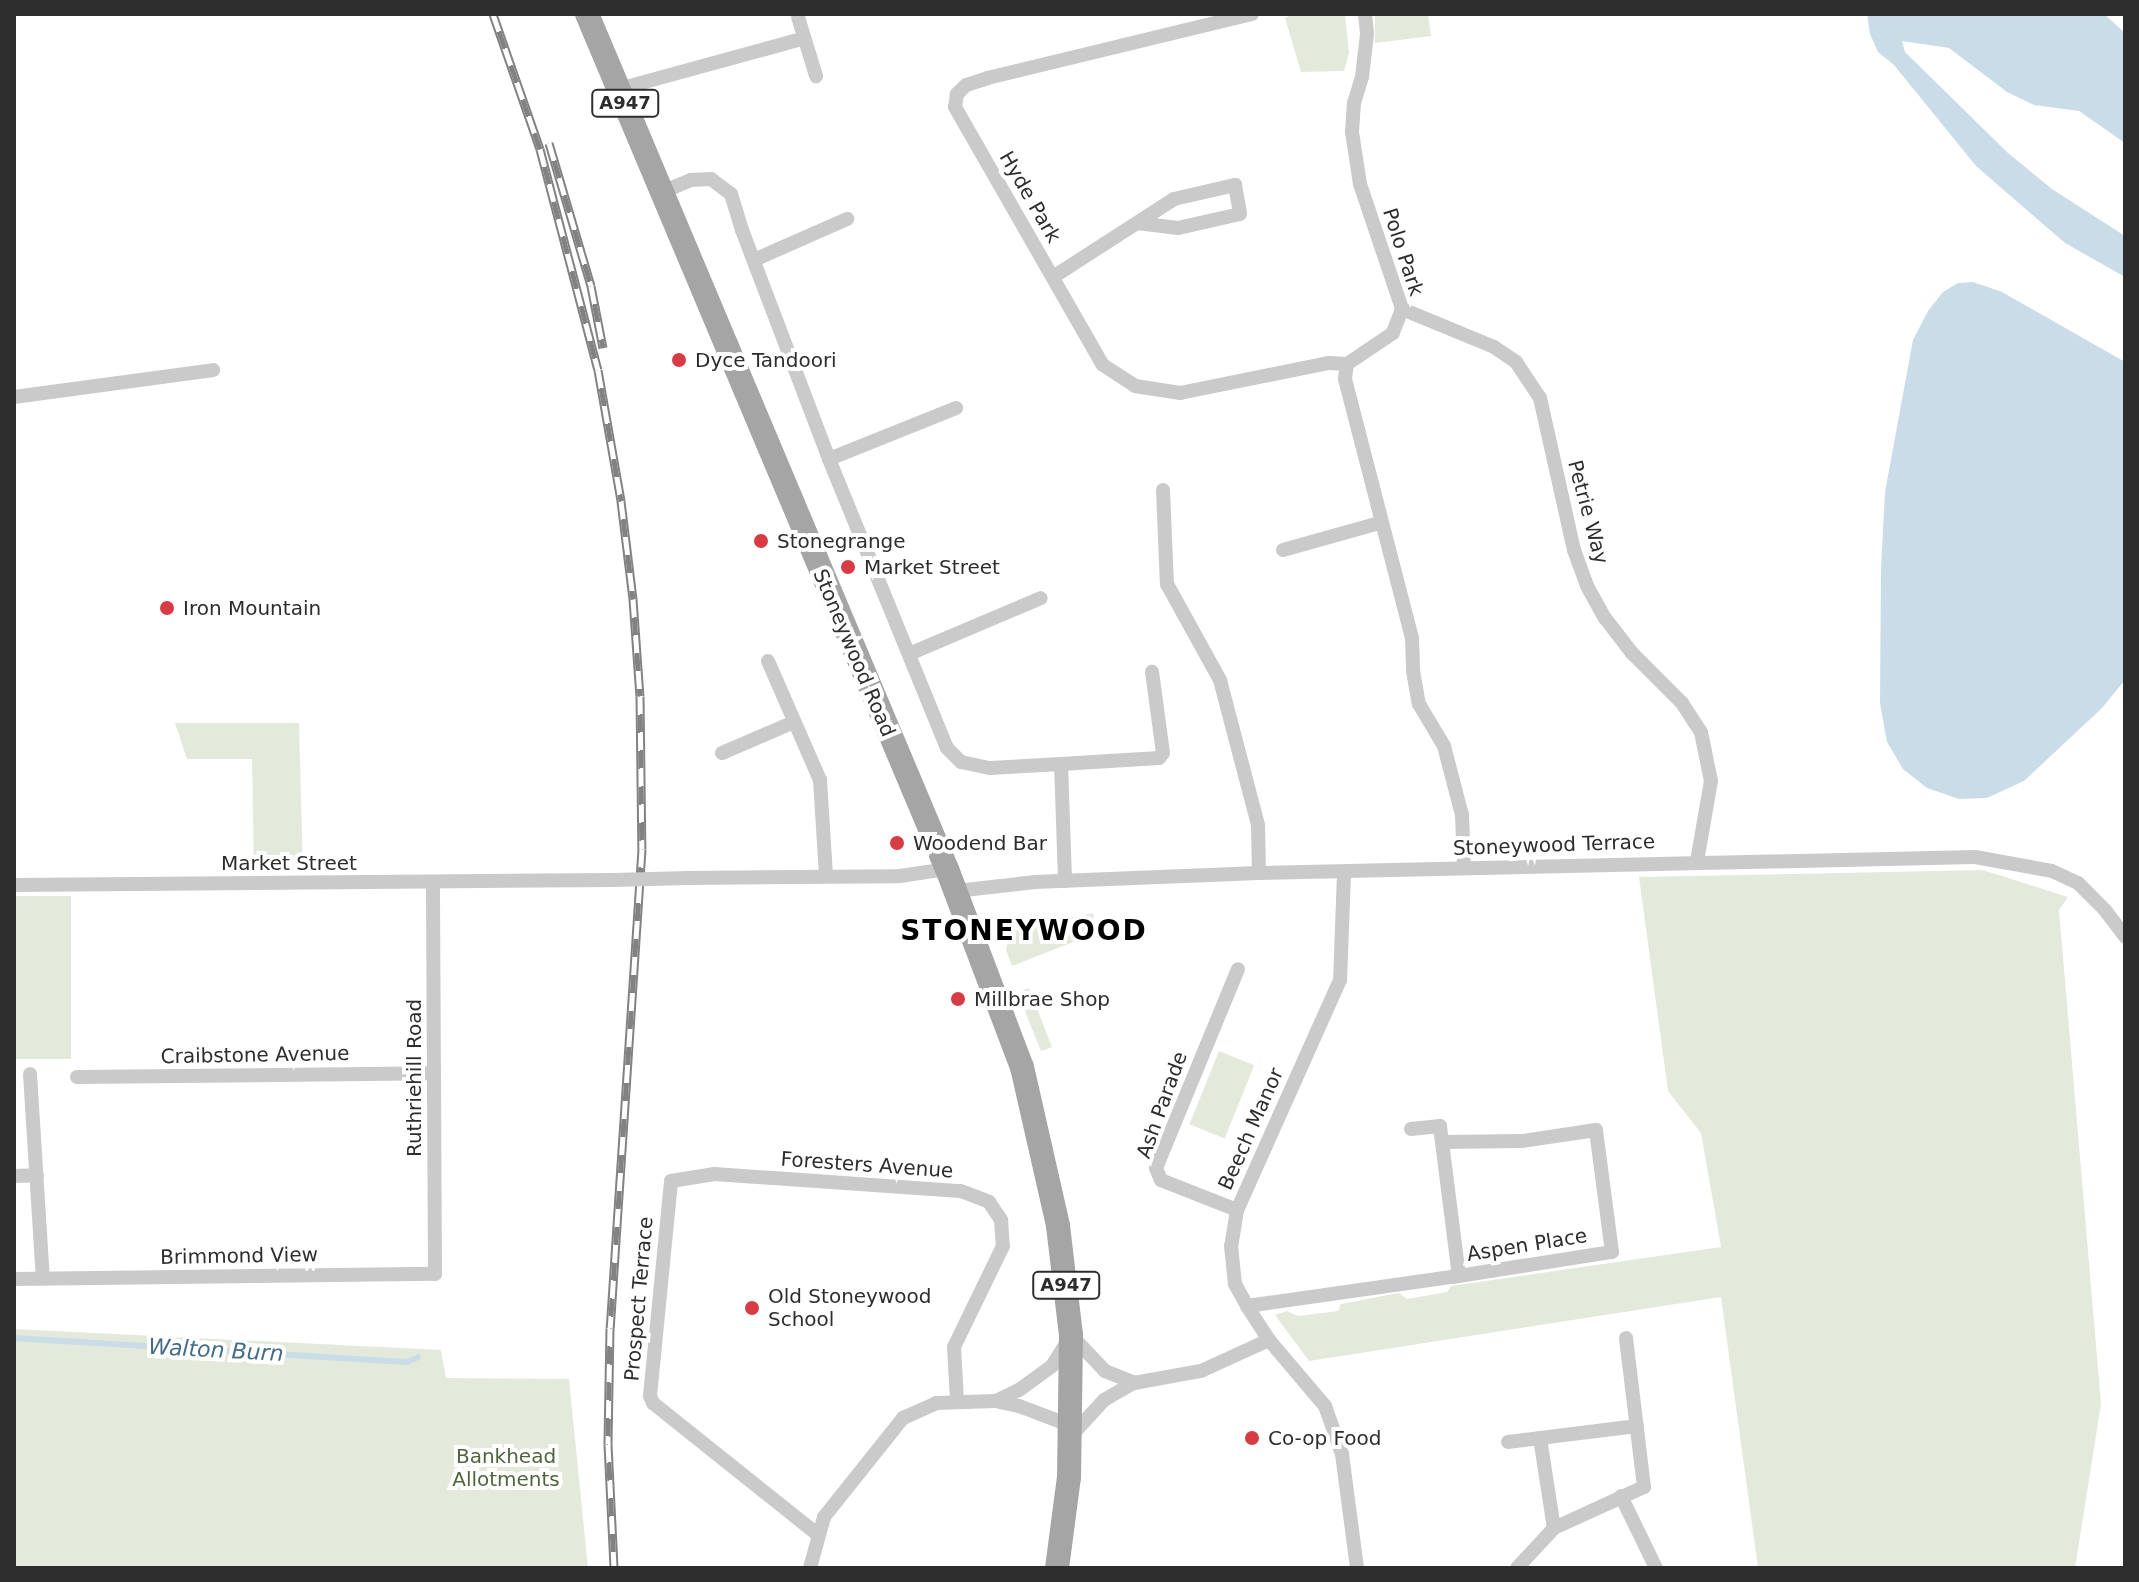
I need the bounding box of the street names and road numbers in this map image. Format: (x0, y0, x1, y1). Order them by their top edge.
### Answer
road number: A947 (591, 89, 659, 117)
street label: Hyde Park (994, 147, 1066, 247)
street label: Polo Park (1378, 205, 1428, 299)
street label: Petrie Way (1563, 457, 1613, 567)
street label: Stoneywood Road (808, 566, 900, 740)
street label: Stoneywood Terrace (1453, 829, 1655, 861)
street label: Market Street (221, 851, 357, 875)
street label: Ruthriehill Road (402, 999, 426, 1157)
street label: Craibstone Avenue (160, 1041, 350, 1069)
street label: Ash Parade (1132, 1048, 1192, 1162)
street label: Beech Manor (1213, 1064, 1289, 1194)
street label: Foresters Avenue (780, 1147, 954, 1183)
street label: Prospect Terrace (620, 1216, 658, 1382)
street label: Aspen Place (1465, 1224, 1589, 1266)
street label: Brimmond View (160, 1243, 318, 1269)
road number: A947 (1032, 1271, 1100, 1299)

